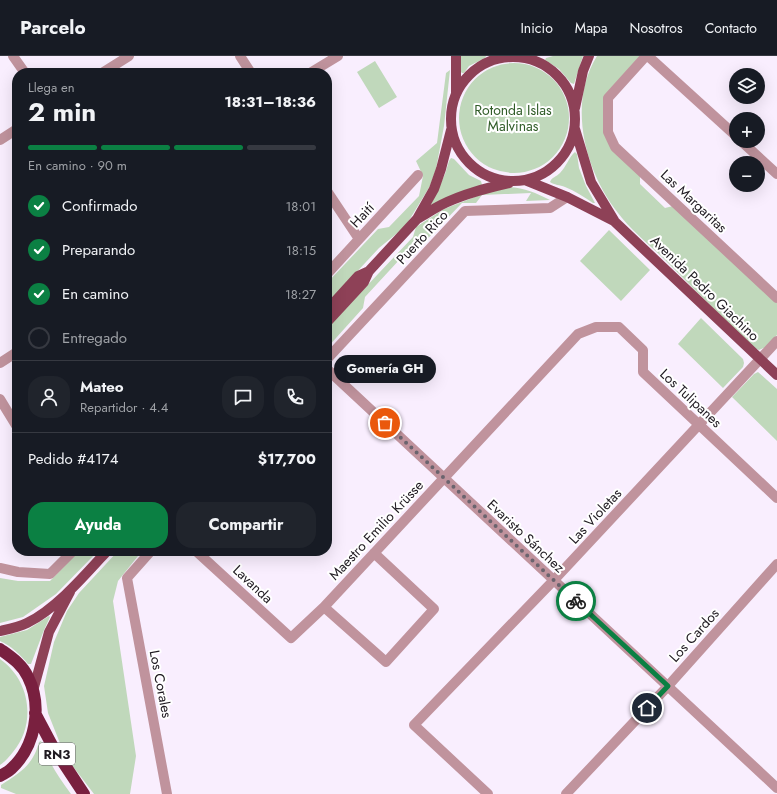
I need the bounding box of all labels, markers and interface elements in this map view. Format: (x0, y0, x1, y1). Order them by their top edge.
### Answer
text: Parcelo (20, 14, 86, 41)
text: Inicio (520, 18, 553, 38)
text: Mapa (575, 18, 608, 38)
text: Nosotros (630, 18, 683, 38)
text: Contacto (705, 18, 757, 38)
map controls (729, 68, 765, 192)
button: layers (729, 68, 765, 104)
text: Llega en (28, 78, 75, 97)
text: 18:31–18:36 (224, 91, 316, 113)
text: 2 min (28, 93, 96, 131)
park label: Rotonda Islas Malvinas (474, 100, 552, 136)
button: + (729, 112, 765, 148)
text: En camino · 90 m (28, 156, 127, 175)
button: − (729, 156, 765, 192)
street label: Las Margaritas (656, 165, 732, 237)
icon: check (28, 195, 50, 217)
text: Confirmado (62, 195, 137, 217)
text: 18:01 (286, 197, 316, 216)
street label: Haití (345, 197, 380, 232)
street label: Puerto Rico (392, 205, 453, 269)
street label: Avenida Pedro Giachino (646, 231, 764, 346)
icon: check (28, 239, 50, 261)
text: Preparando (62, 239, 135, 261)
text: 18:15 (286, 241, 316, 260)
icon: check (28, 283, 50, 305)
text: En camino (62, 283, 129, 305)
text: 18:27 (285, 285, 316, 304)
text: Entregado (62, 327, 127, 349)
callout: Gomería GH (334, 355, 436, 383)
text: Gomería GH (347, 359, 424, 378)
street label: Los Tulipanes (656, 364, 727, 432)
button: person (28, 376, 70, 418)
text: Mateo (80, 376, 124, 398)
button: chat (222, 376, 264, 418)
button: phone (274, 376, 316, 418)
text: Repartidor · 4.4 (80, 398, 168, 417)
pin (368, 406, 402, 440)
icon: bag (374, 412, 396, 434)
text: Pedido #4174 (28, 448, 118, 470)
text: $17,700 (258, 448, 316, 470)
street label: Maestro Emilio Krüsse (324, 476, 428, 584)
street label: Las Violetas (564, 483, 626, 548)
street label: Evaristo Sánchez (483, 495, 569, 578)
button: Ayuda (28, 502, 168, 548)
button: Compartir (176, 502, 316, 548)
street label: Lavanda (229, 560, 277, 608)
courier (556, 581, 596, 621)
icon: bike (565, 590, 587, 612)
street label: Los Cardos (664, 603, 724, 666)
street label: Los Corales (145, 648, 177, 720)
pin (630, 691, 664, 725)
icon: home (636, 697, 658, 719)
road number: RN3 (39, 743, 75, 765)

